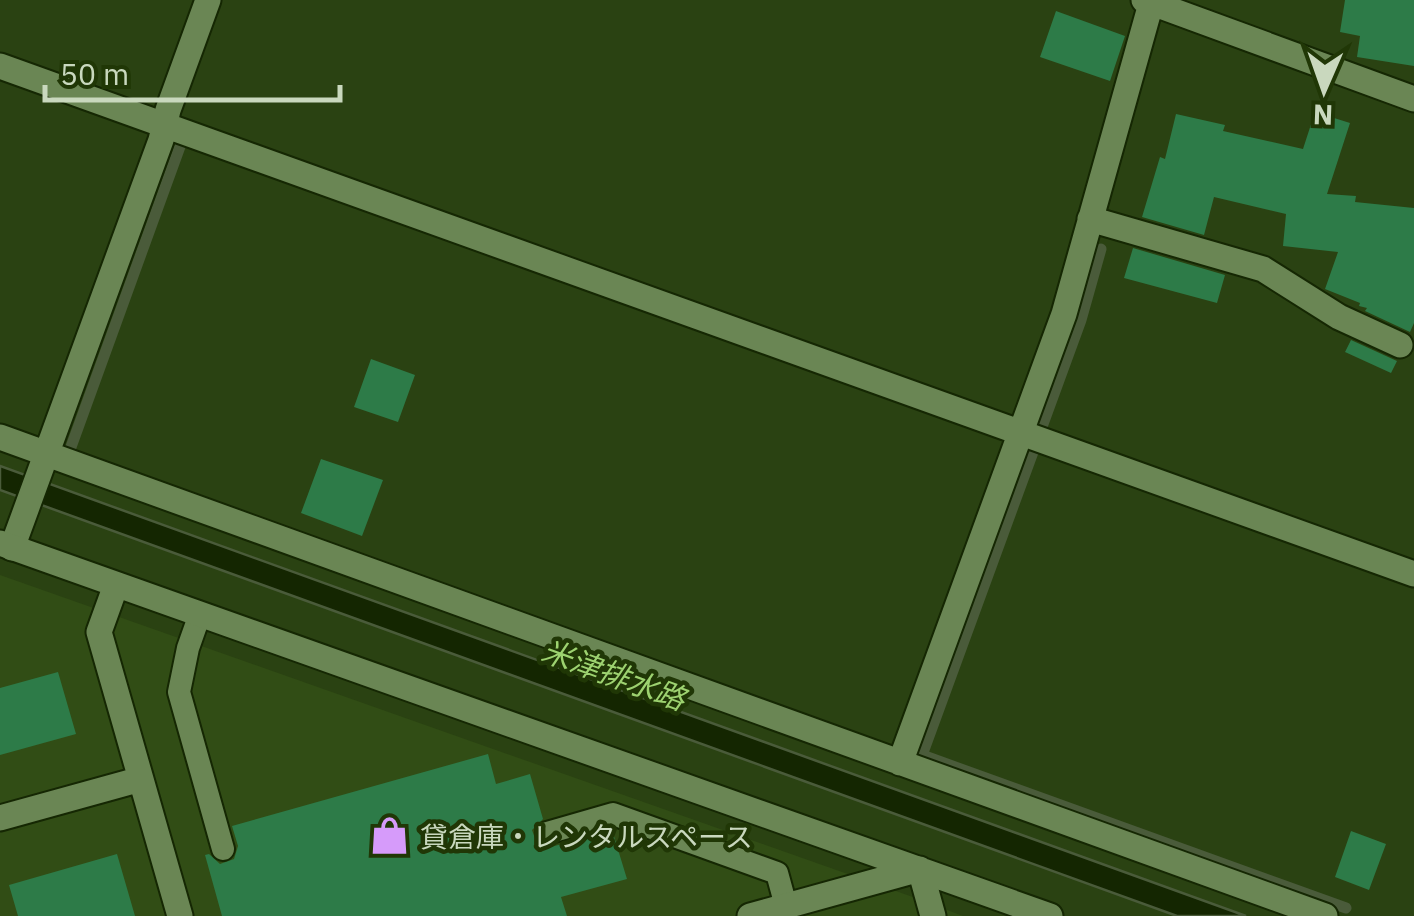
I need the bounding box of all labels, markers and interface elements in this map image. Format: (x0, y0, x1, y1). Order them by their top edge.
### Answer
scale bar (45, 40, 340, 102)
north arrow (1274, 40, 1374, 140)
text: 50 m (60, 54, 129, 93)
text: N (1312, 97, 1334, 134)
water label: 米津排水路 (537, 630, 694, 719)
shop icon: 貸倉庫・レンタルスペース (369, 815, 411, 857)
place label: 貸倉庫・レンタルスペース (420, 818, 753, 855)

